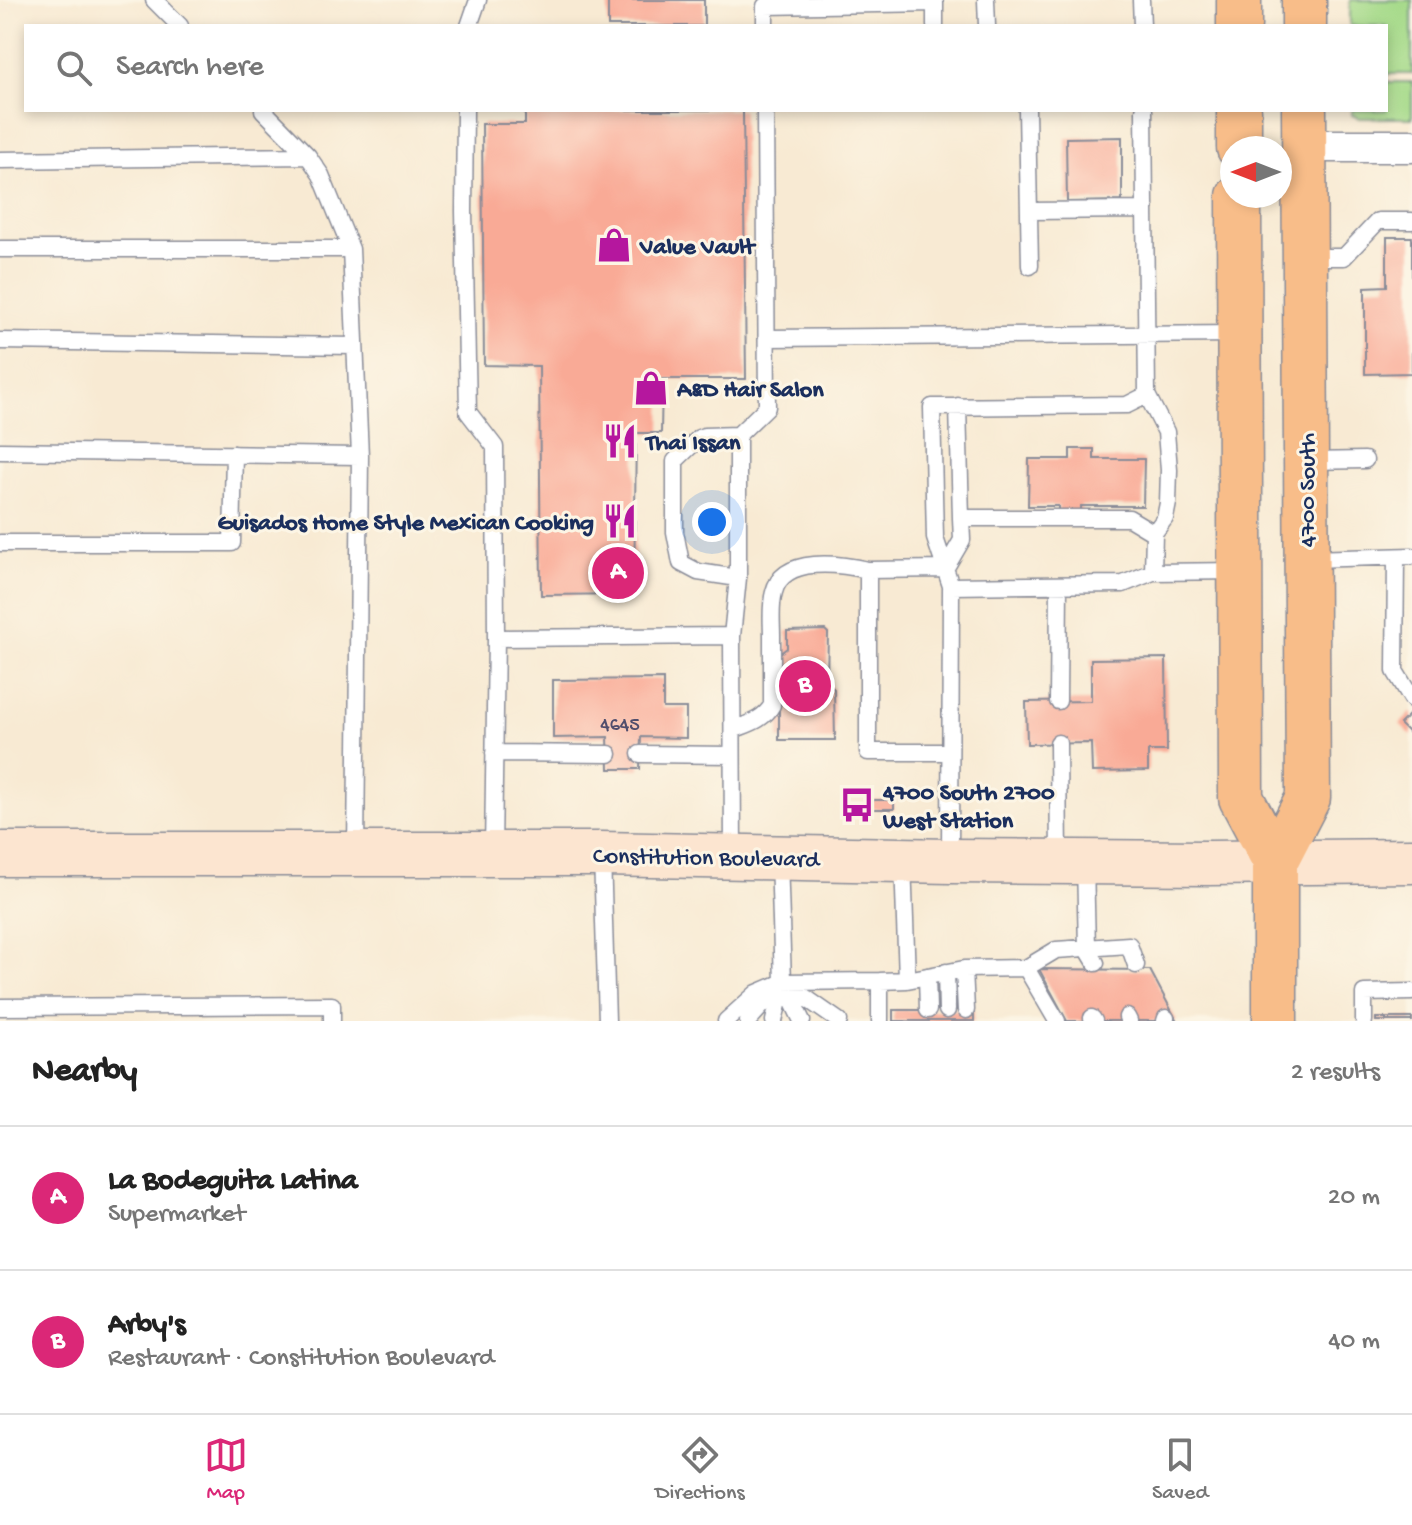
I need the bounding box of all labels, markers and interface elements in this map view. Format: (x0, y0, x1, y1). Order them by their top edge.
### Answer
search box (24, 24, 1388, 112)
icon: search (52, 46, 96, 90)
text: Search here (116, 51, 264, 86)
north arrow (1220, 136, 1292, 208)
shop icon: Value Vault (595, 226, 633, 264)
place label: Value Vault (639, 234, 757, 263)
shop icon: A&D Hair Salon (632, 369, 670, 407)
place label: A&D Hair Salon (676, 377, 824, 406)
restaurant icon: Thai Issan (601, 422, 639, 460)
place label: Thai Issan (644, 430, 741, 459)
street label: 4700 South (1295, 433, 1324, 547)
restaurant icon: Guisados Home Style Mexican Cooking (601, 502, 639, 540)
your location (692, 502, 732, 542)
place label: Guisados Home Style Mexican Cooking (218, 510, 594, 539)
pin: A (592, 543, 644, 603)
pin: B (779, 656, 831, 716)
house number: 4645 (600, 715, 640, 738)
place label: 4700 South 2700 West Station (882, 780, 1055, 837)
bus stop icon: 4700 South 2700 West Station (838, 786, 876, 824)
street label: Constitution Boulevard (592, 843, 821, 876)
text: Nearby (32, 1053, 137, 1093)
text: 2 results (1291, 1058, 1380, 1089)
text: La Bodeguita Latina (108, 1165, 358, 1200)
text: A (50, 1183, 66, 1214)
text: 20 m (1328, 1183, 1380, 1214)
text: Supermarket (108, 1200, 245, 1231)
text: Arby's (108, 1309, 186, 1344)
text: B (51, 1327, 65, 1358)
text: 40 m (1328, 1327, 1380, 1358)
text: Restaurant · Constitution Boulevard (108, 1344, 494, 1375)
tab: Map (204, 1433, 248, 1507)
tab: Directions (655, 1433, 745, 1507)
tab: Saved (1152, 1433, 1208, 1507)

